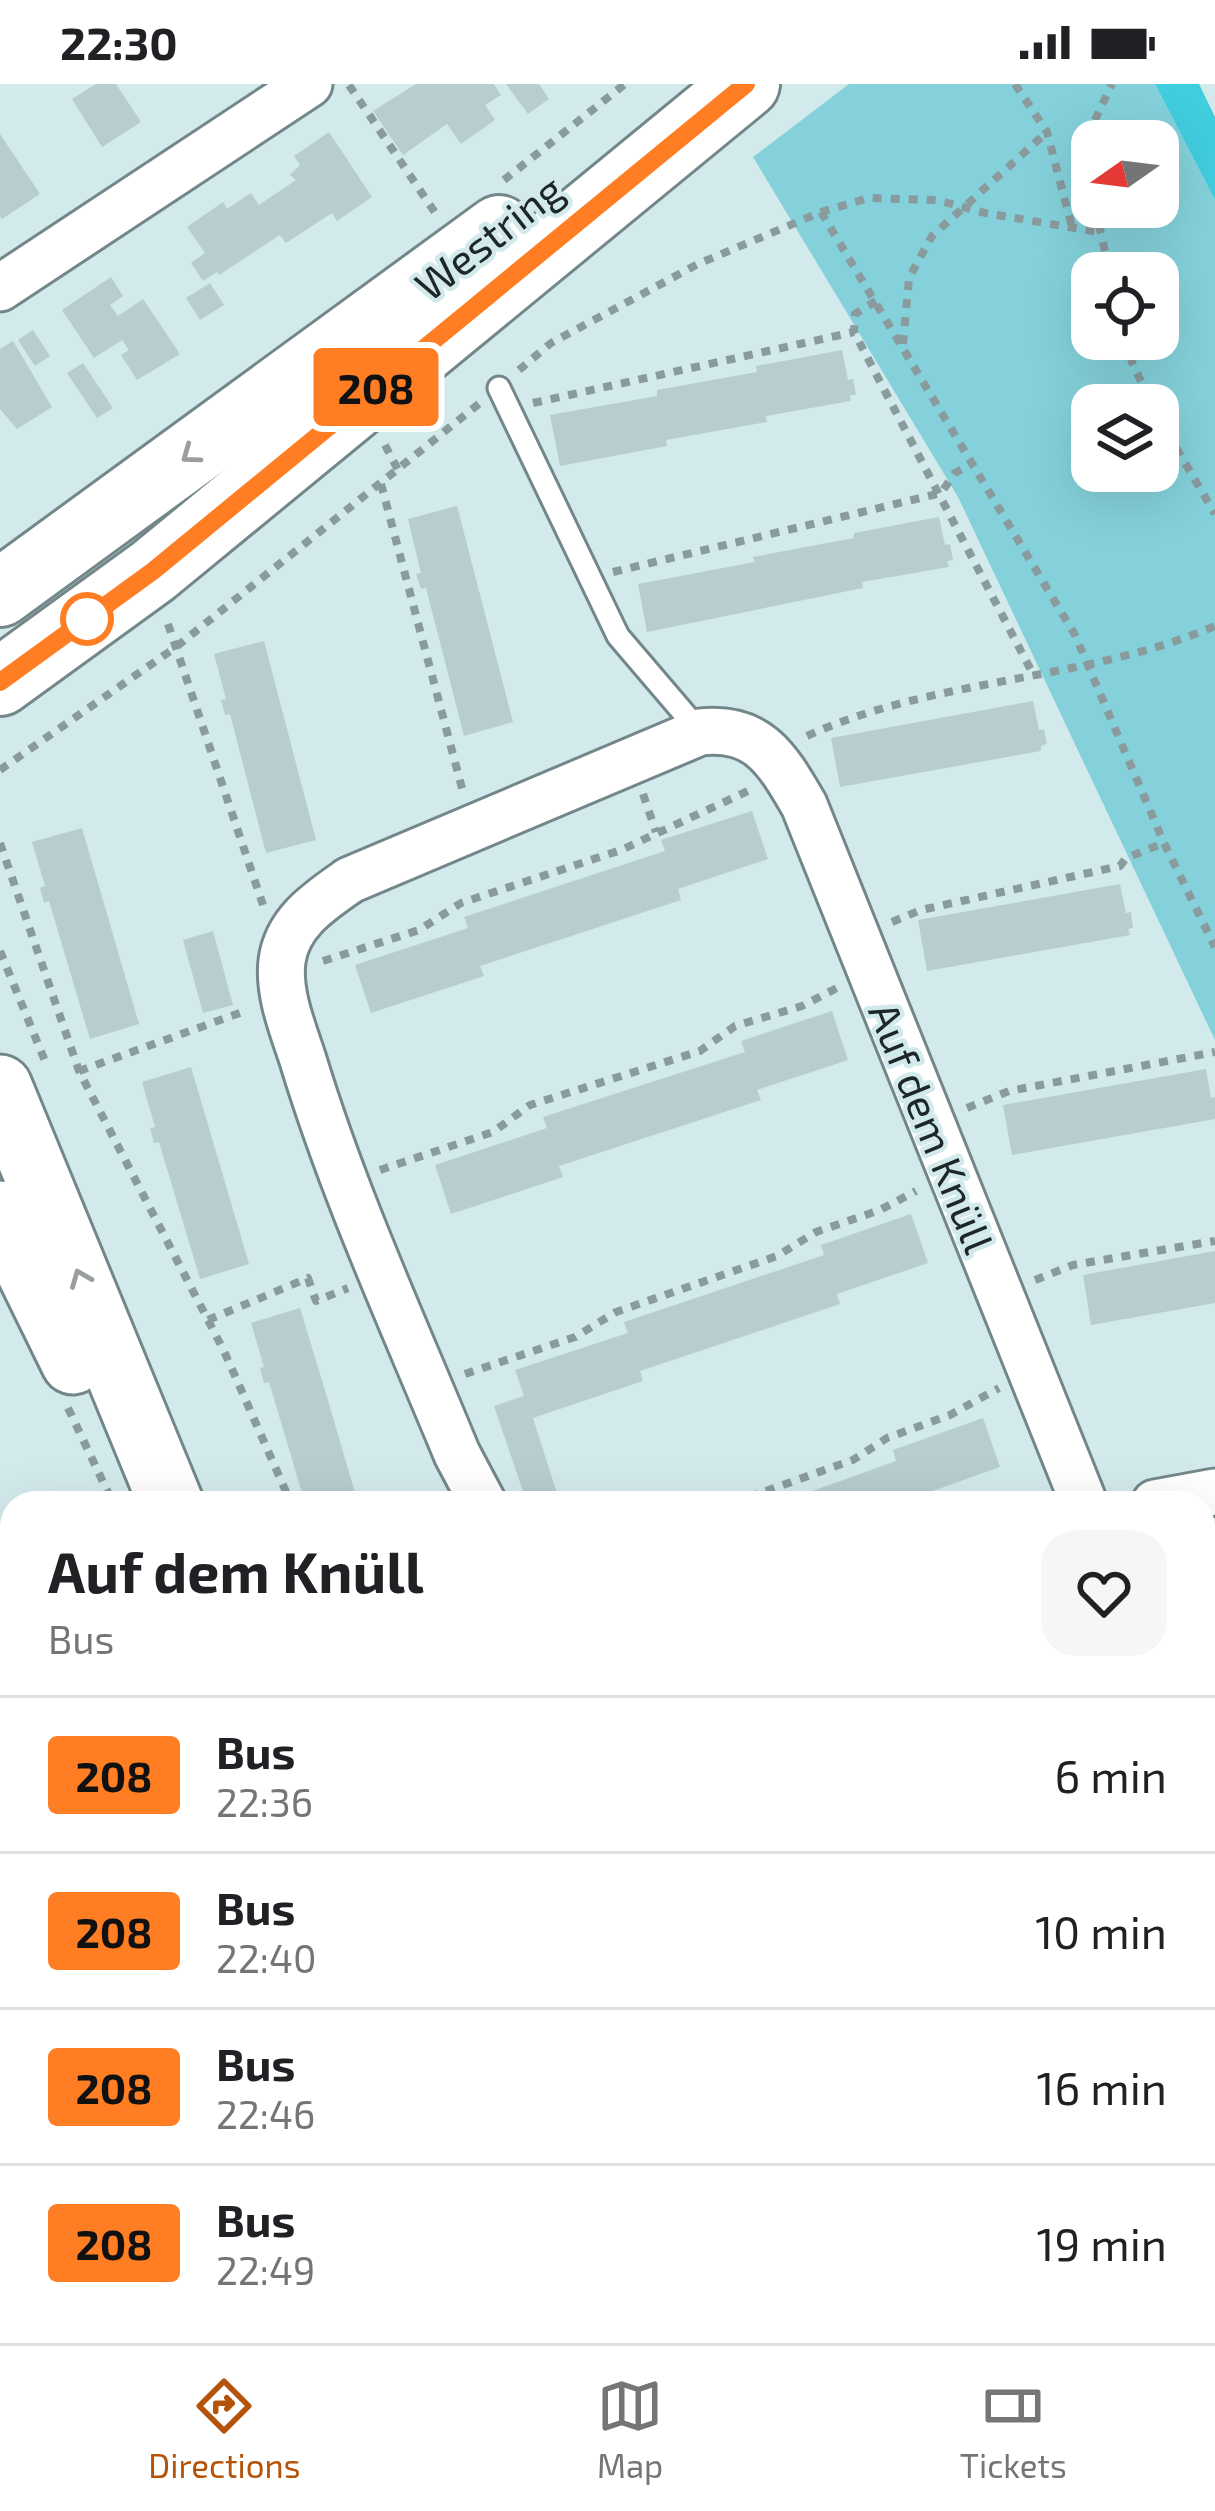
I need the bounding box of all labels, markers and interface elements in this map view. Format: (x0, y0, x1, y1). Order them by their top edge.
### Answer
text: 22:30 (60, 15, 178, 69)
north arrow (1071, 120, 1179, 228)
map controls (1071, 120, 1179, 492)
street label: Westring (404, 163, 572, 309)
button: locate (1071, 252, 1179, 360)
line badge: 208 (307, 348, 445, 426)
text: 208 (337, 362, 415, 412)
button: layers (1071, 384, 1179, 492)
one-way arrow (182, 440, 203, 462)
unlabelled marker (62, 594, 112, 644)
street label: Auf dem Knüll (860, 995, 1006, 1260)
one-way arrow (70, 1268, 94, 1289)
button: heart (1041, 1530, 1167, 1656)
text: Auf dem Knüll (48, 1536, 424, 1604)
text: Bus (48, 1615, 114, 1662)
text: Bus (216, 1724, 295, 1778)
text: 6 min (1054, 1748, 1167, 1802)
text: 208 (75, 1750, 153, 1800)
text: 22:36 (216, 1778, 313, 1825)
text: Bus (216, 1880, 295, 1934)
text: 10 min (1035, 1904, 1167, 1958)
text: 208 (75, 1906, 153, 1956)
text: 22:40 (216, 1934, 317, 1981)
text: Bus (216, 2036, 295, 2090)
text: 16 min (1037, 2060, 1167, 2114)
text: 208 (75, 2062, 153, 2112)
text: 22:46 (216, 2090, 315, 2137)
text: Bus (216, 2192, 295, 2246)
text: 19 min (1037, 2216, 1167, 2270)
text: 208 (75, 2218, 153, 2268)
text: 22:49 (216, 2246, 315, 2293)
tab: Directions (148, 2373, 300, 2485)
tab: Map (597, 2373, 663, 2485)
tab: Tickets (960, 2373, 1067, 2485)

